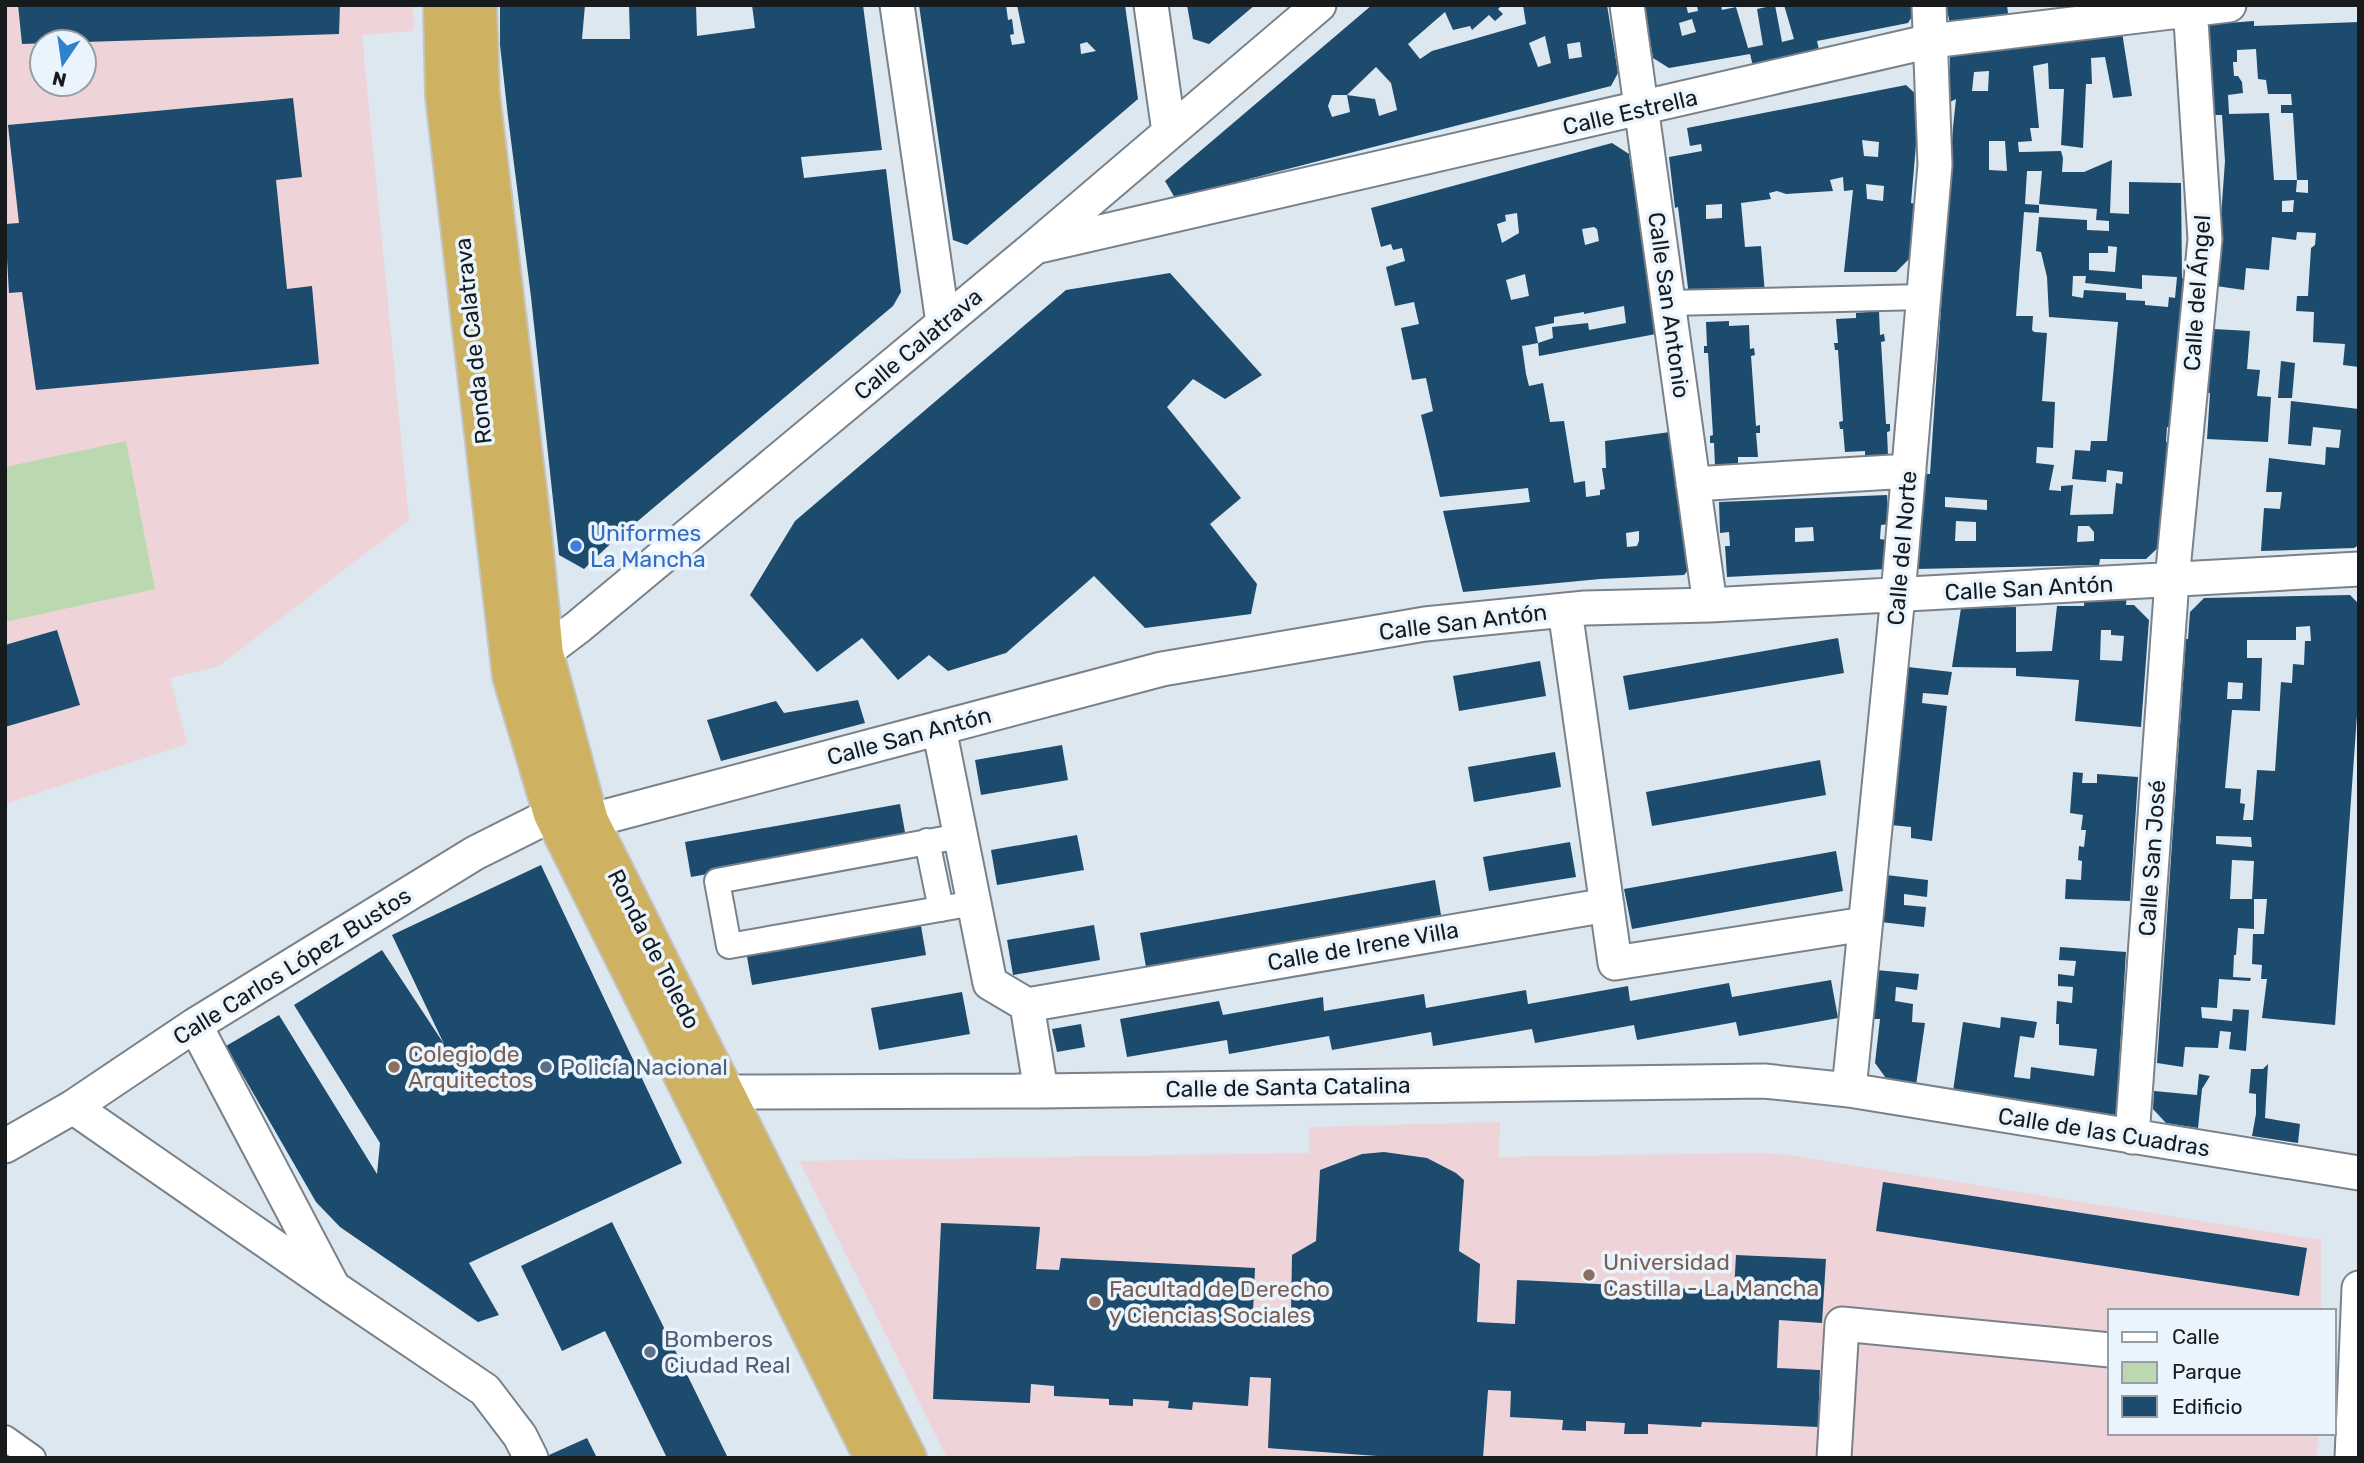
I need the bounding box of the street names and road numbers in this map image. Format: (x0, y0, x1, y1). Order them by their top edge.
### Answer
street label: Calle Estrella (1560, 83, 1700, 141)
street label: Calle San Antonio (1642, 210, 1696, 400)
street label: Calle del Ángel (2178, 214, 2216, 372)
street label: Ronda de Calatrava (448, 236, 498, 446)
street label: Calle Calatrava (848, 282, 988, 406)
street label: Calle del Norte (1881, 469, 1923, 627)
street label: Calle San Antón (1944, 570, 2114, 606)
street label: Calle San Antón (1377, 598, 1549, 646)
street label: Calle San Antón (824, 701, 994, 771)
street label: Calle San José (2133, 779, 2171, 937)
street label: Ronda de Toledo (602, 865, 706, 1033)
street label: Calle Carlos López Bustos (168, 881, 416, 1051)
street label: Calle de Irene Villa (1265, 915, 1461, 977)
street label: Calle de Santa Catalina (1165, 1071, 1411, 1103)
street label: Calle de las Cuadras (1996, 1101, 2212, 1163)

